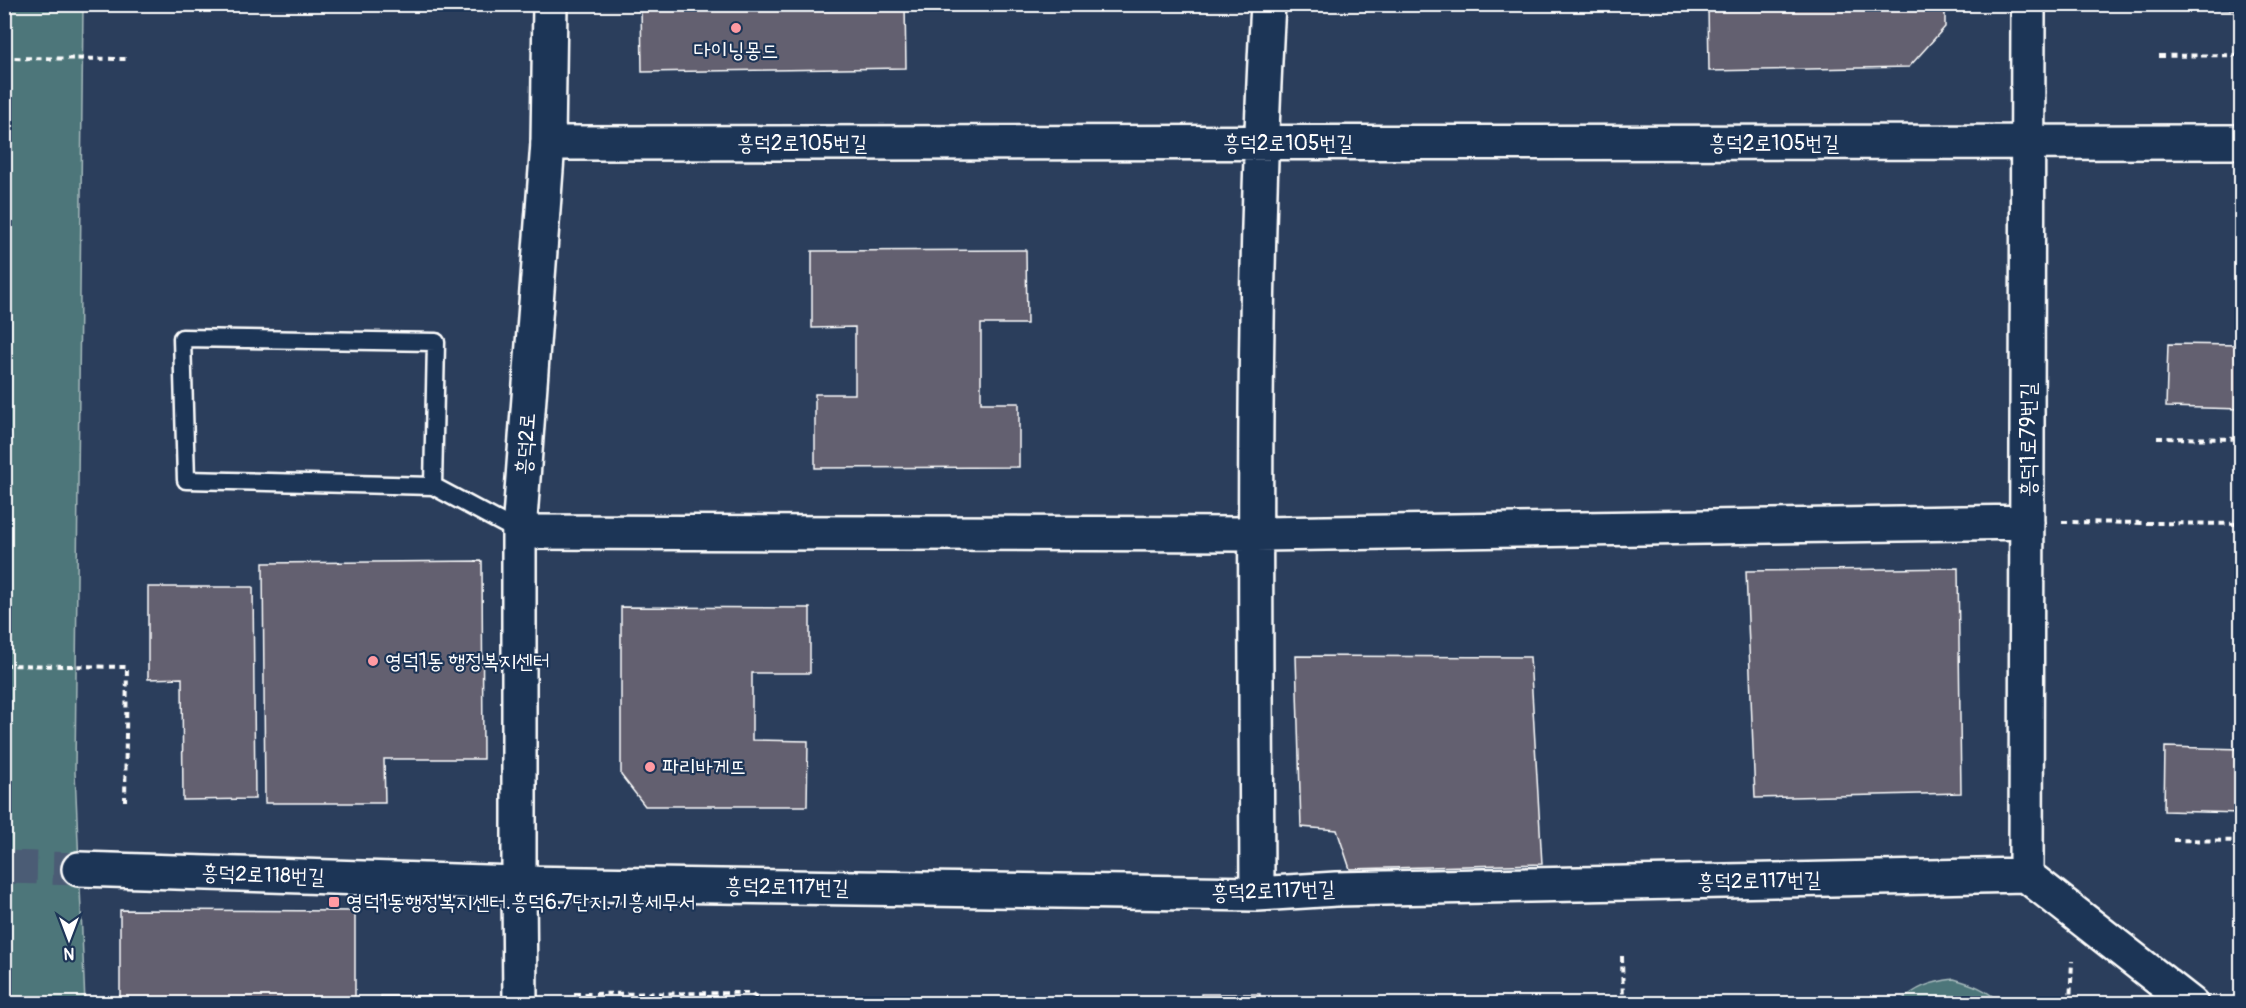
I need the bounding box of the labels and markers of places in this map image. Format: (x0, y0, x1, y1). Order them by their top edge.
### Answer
marker: 다이닝몽드 (729, 21, 743, 35)
place label: 다이닝몽드 (694, 37, 778, 64)
place label: 영덕1동 행정복지센터 (385, 648, 550, 675)
marker: 영덕1동 행정복지센터 (366, 654, 380, 668)
place label: 파리바게뜨 (662, 754, 747, 781)
marker: 파리바게뜨 (643, 760, 657, 774)
place label: 영덕1동행정복지센터.흥덕6.7단지.기흥세무서 (346, 889, 696, 916)
marker: 영덕1동행정복지센터.흥덕6.7단지.기흥세무서 (327, 895, 341, 909)

